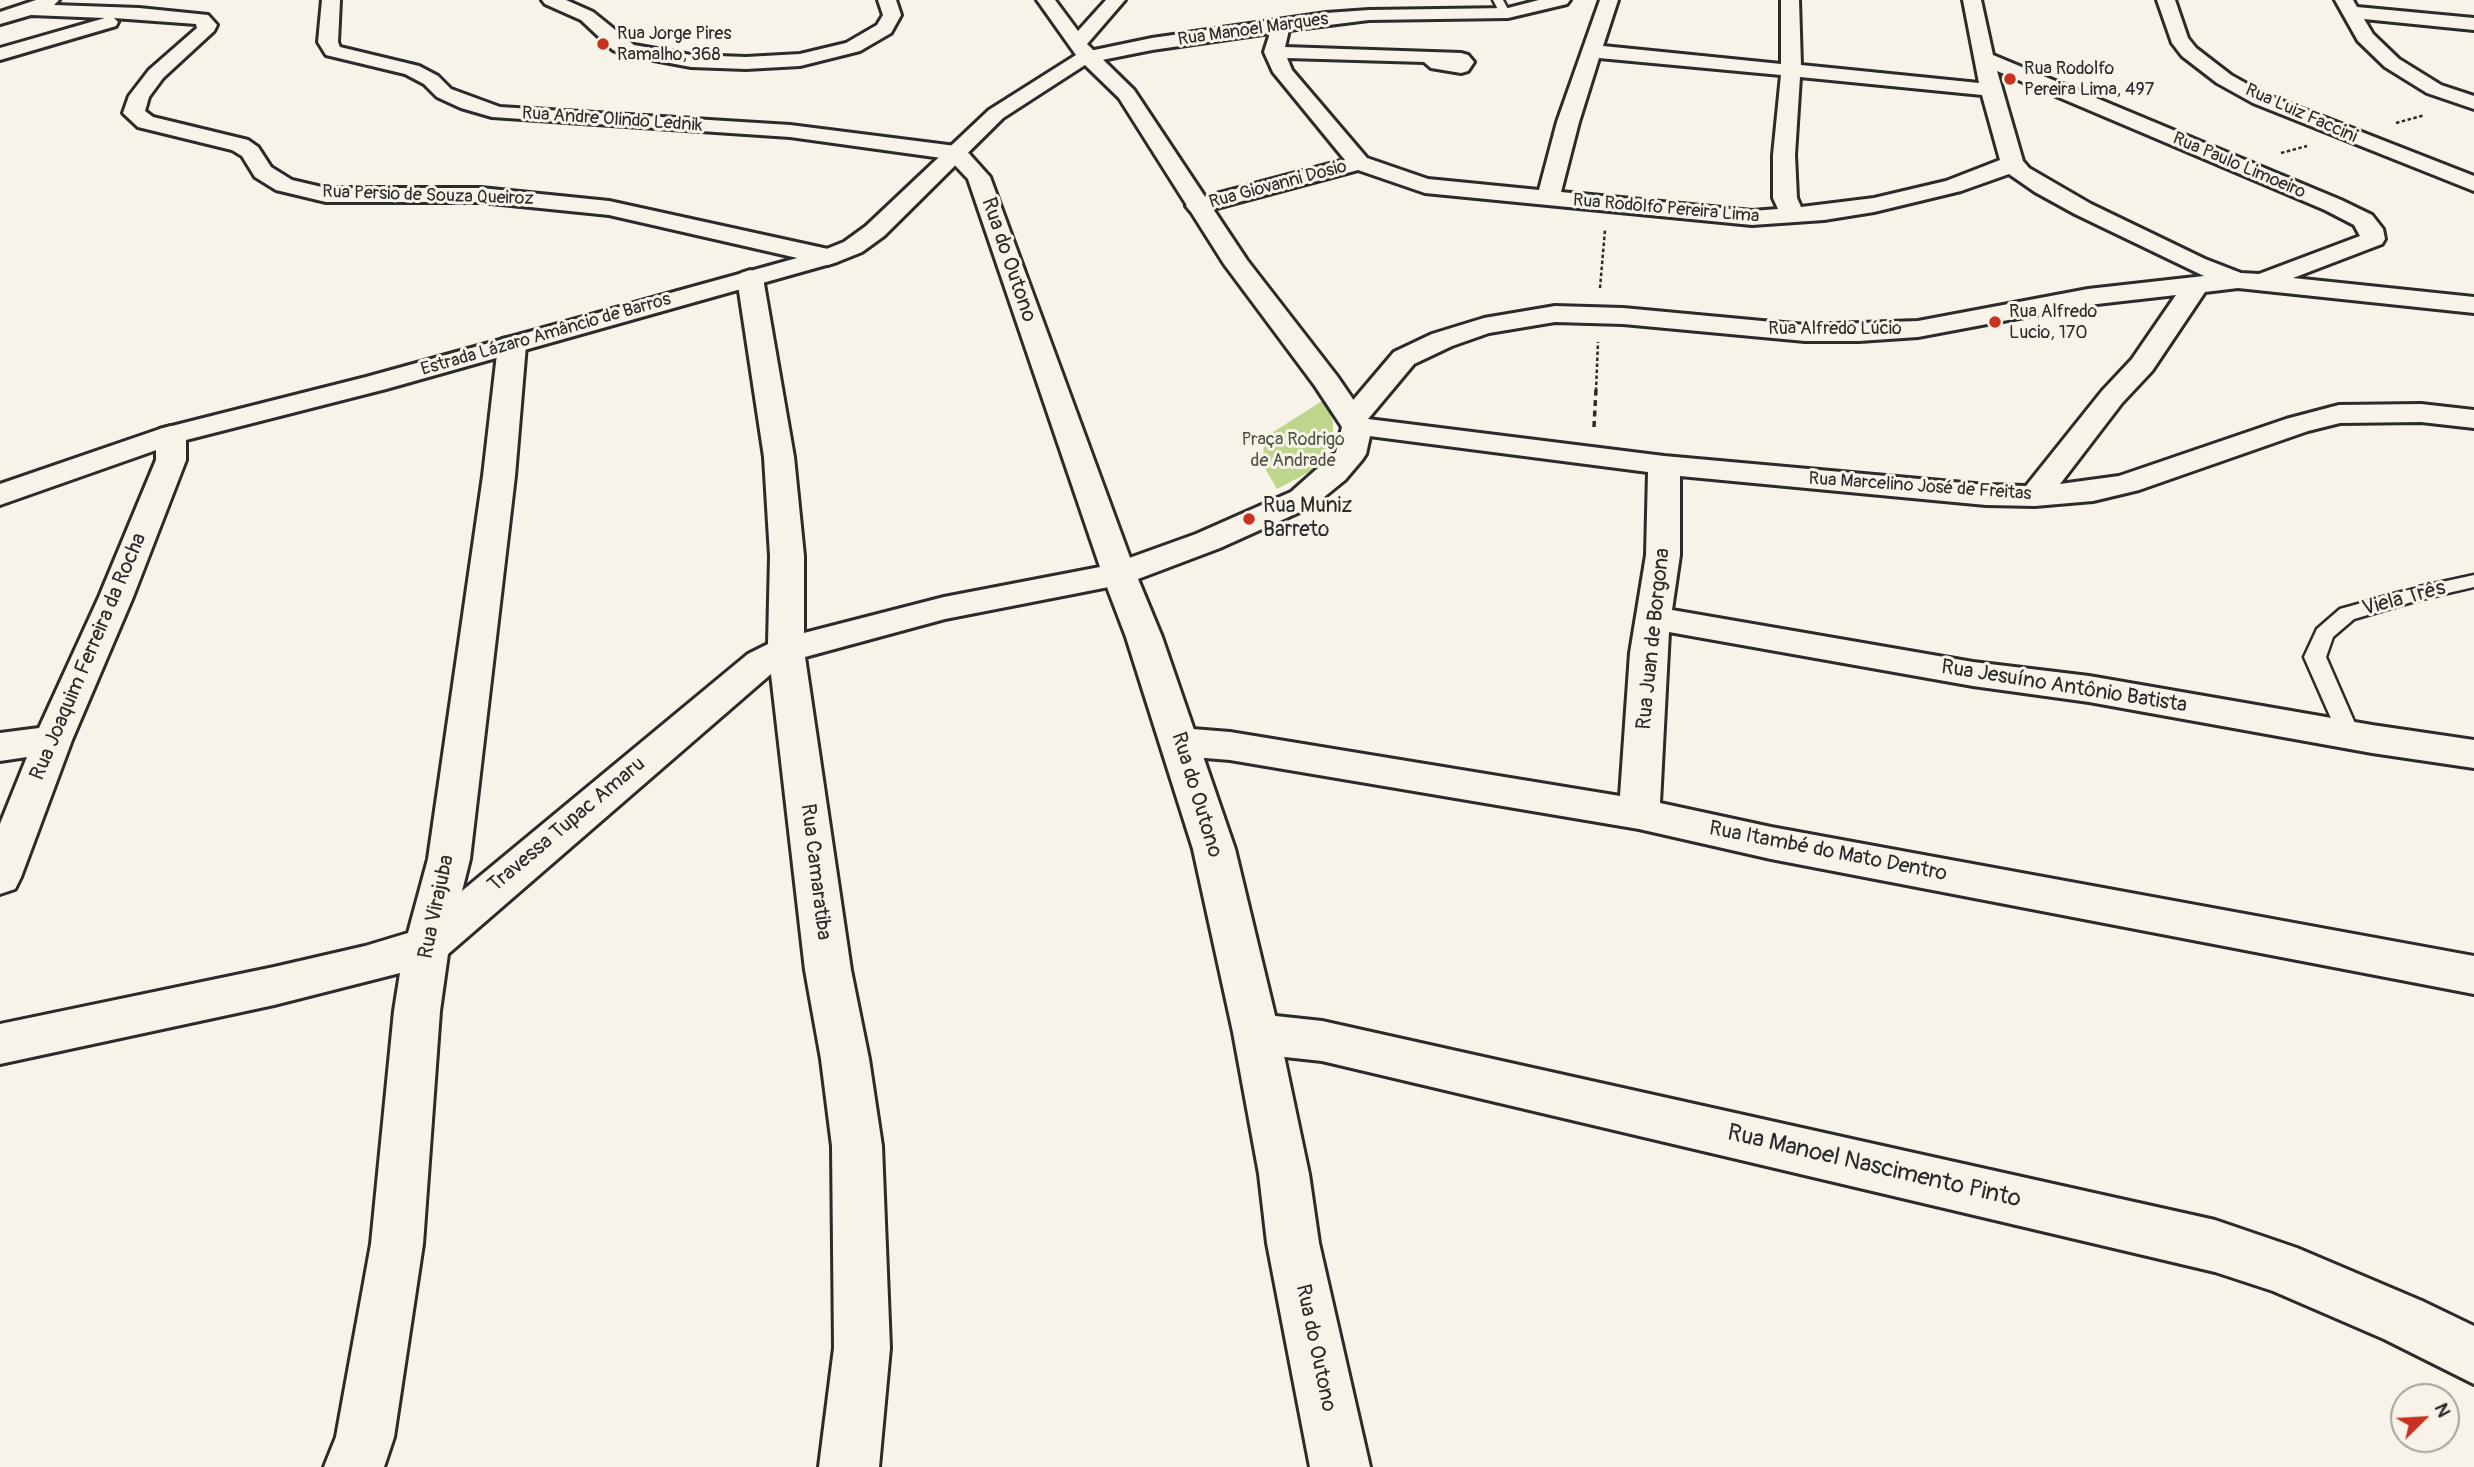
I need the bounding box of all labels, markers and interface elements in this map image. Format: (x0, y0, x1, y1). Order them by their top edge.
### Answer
street label: Rua Manoel Marques (1176, 9, 1330, 51)
place label: Rua Jorge Pires Ramalho, 368 (617, 23, 731, 66)
marker: Rua Jorge Pires Ramalho, 368 (595, 36, 611, 52)
place label: Rua Rodolfo Pereira Lima, 497 (2024, 58, 2154, 100)
marker: Rua Rodolfo Pereira Lima, 497 (2002, 71, 2018, 87)
street label: Rua Luiz Faccini (2242, 80, 2360, 148)
street label: Rua Andre Olindo Lednik (521, 103, 703, 137)
street label: Rua Paulo Limoeiro (2169, 128, 2309, 204)
street label: Rua Giovanni Dosio (1207, 156, 1349, 214)
street label: Rua Persio de Souza Queiroz (322, 182, 534, 210)
street label: Rua Rodolfo Pereira Lima (1572, 190, 1760, 228)
street label: Rua do Outono (975, 195, 1041, 325)
street label: Estrada Lázaro Amâncio de Barros (419, 289, 673, 381)
place label: Rua Alfredo Lucio, 170 (2009, 301, 2097, 344)
marker: Rua Alfredo Lucio, 170 (1987, 314, 2003, 330)
street label: Rua Alfredo Lúcio (1768, 318, 1902, 340)
park label: Praça Rodrigo de Andrade (1241, 429, 1345, 472)
street label: Rua Marcelino José de Freitas (1808, 468, 2032, 506)
place label: Rua Muniz Barreto (1263, 494, 1352, 544)
marker: Rua Muniz Barreto (1241, 511, 1257, 527)
street label: Rua Joaquim Ferreira da Rocha (25, 530, 153, 784)
street label: Rua Juan de Borgona (1632, 547, 1676, 731)
street label: Viela Três (2360, 576, 2448, 622)
street label: Rua Jesuíno Antônio Batista (1939, 655, 2189, 719)
street label: Rua do Outono (1165, 729, 1227, 861)
street label: Travessa Tupac Amaru (483, 752, 651, 898)
street label: Rua Camaratiba (794, 802, 836, 942)
street label: Rua Itambé do Mato Dentro (1707, 817, 1949, 887)
street label: Rua Virajuba (414, 853, 460, 961)
street label: Rua Manoel Nascimento Pinto (1724, 1119, 2024, 1215)
street label: Rua do Outono (1289, 1282, 1341, 1414)
north arrow (2390, 1383, 2460, 1453)
text: N (2429, 1400, 2456, 1421)

